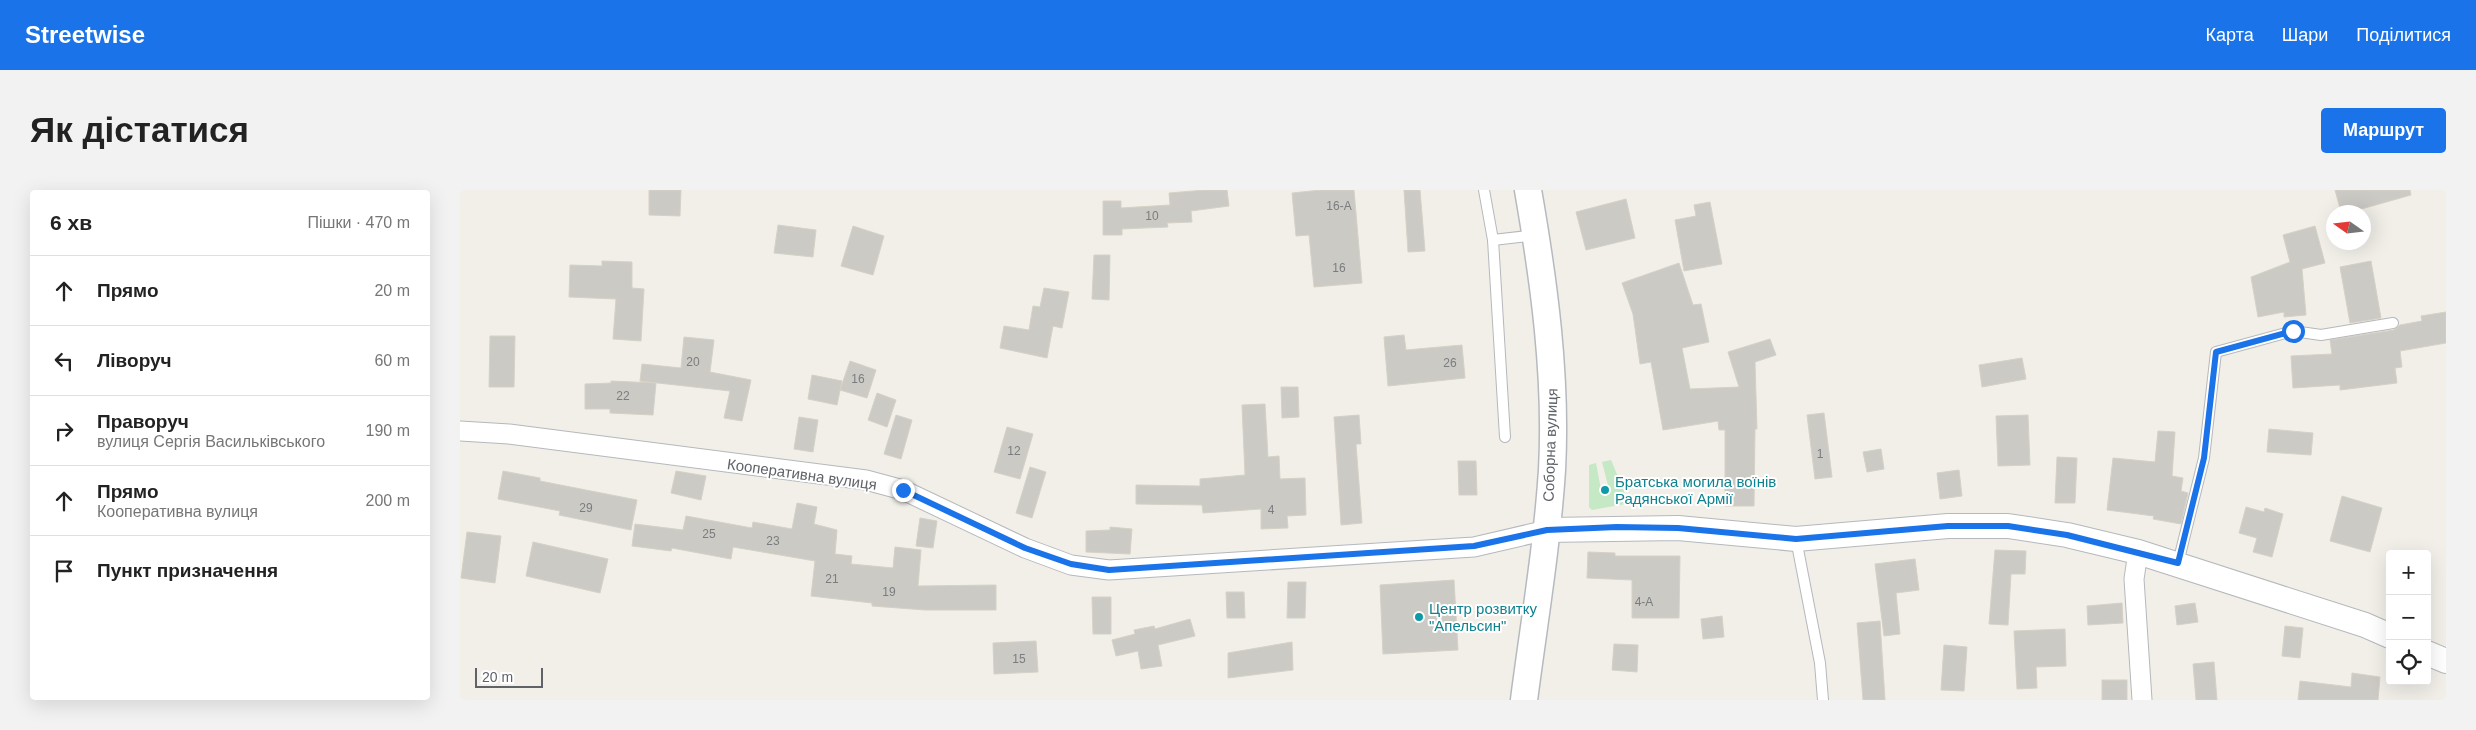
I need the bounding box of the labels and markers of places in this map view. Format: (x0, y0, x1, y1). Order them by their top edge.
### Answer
place label: Братська могила воїнів Радянської Армії (1615, 473, 1776, 507)
marker: Братська могила воїнів Радянської Армії (1599, 484, 1611, 496)
place label: Центр розвитку "Апельсин" (1429, 600, 1537, 634)
marker: Центр розвитку "Апельсин" (1413, 611, 1425, 623)

